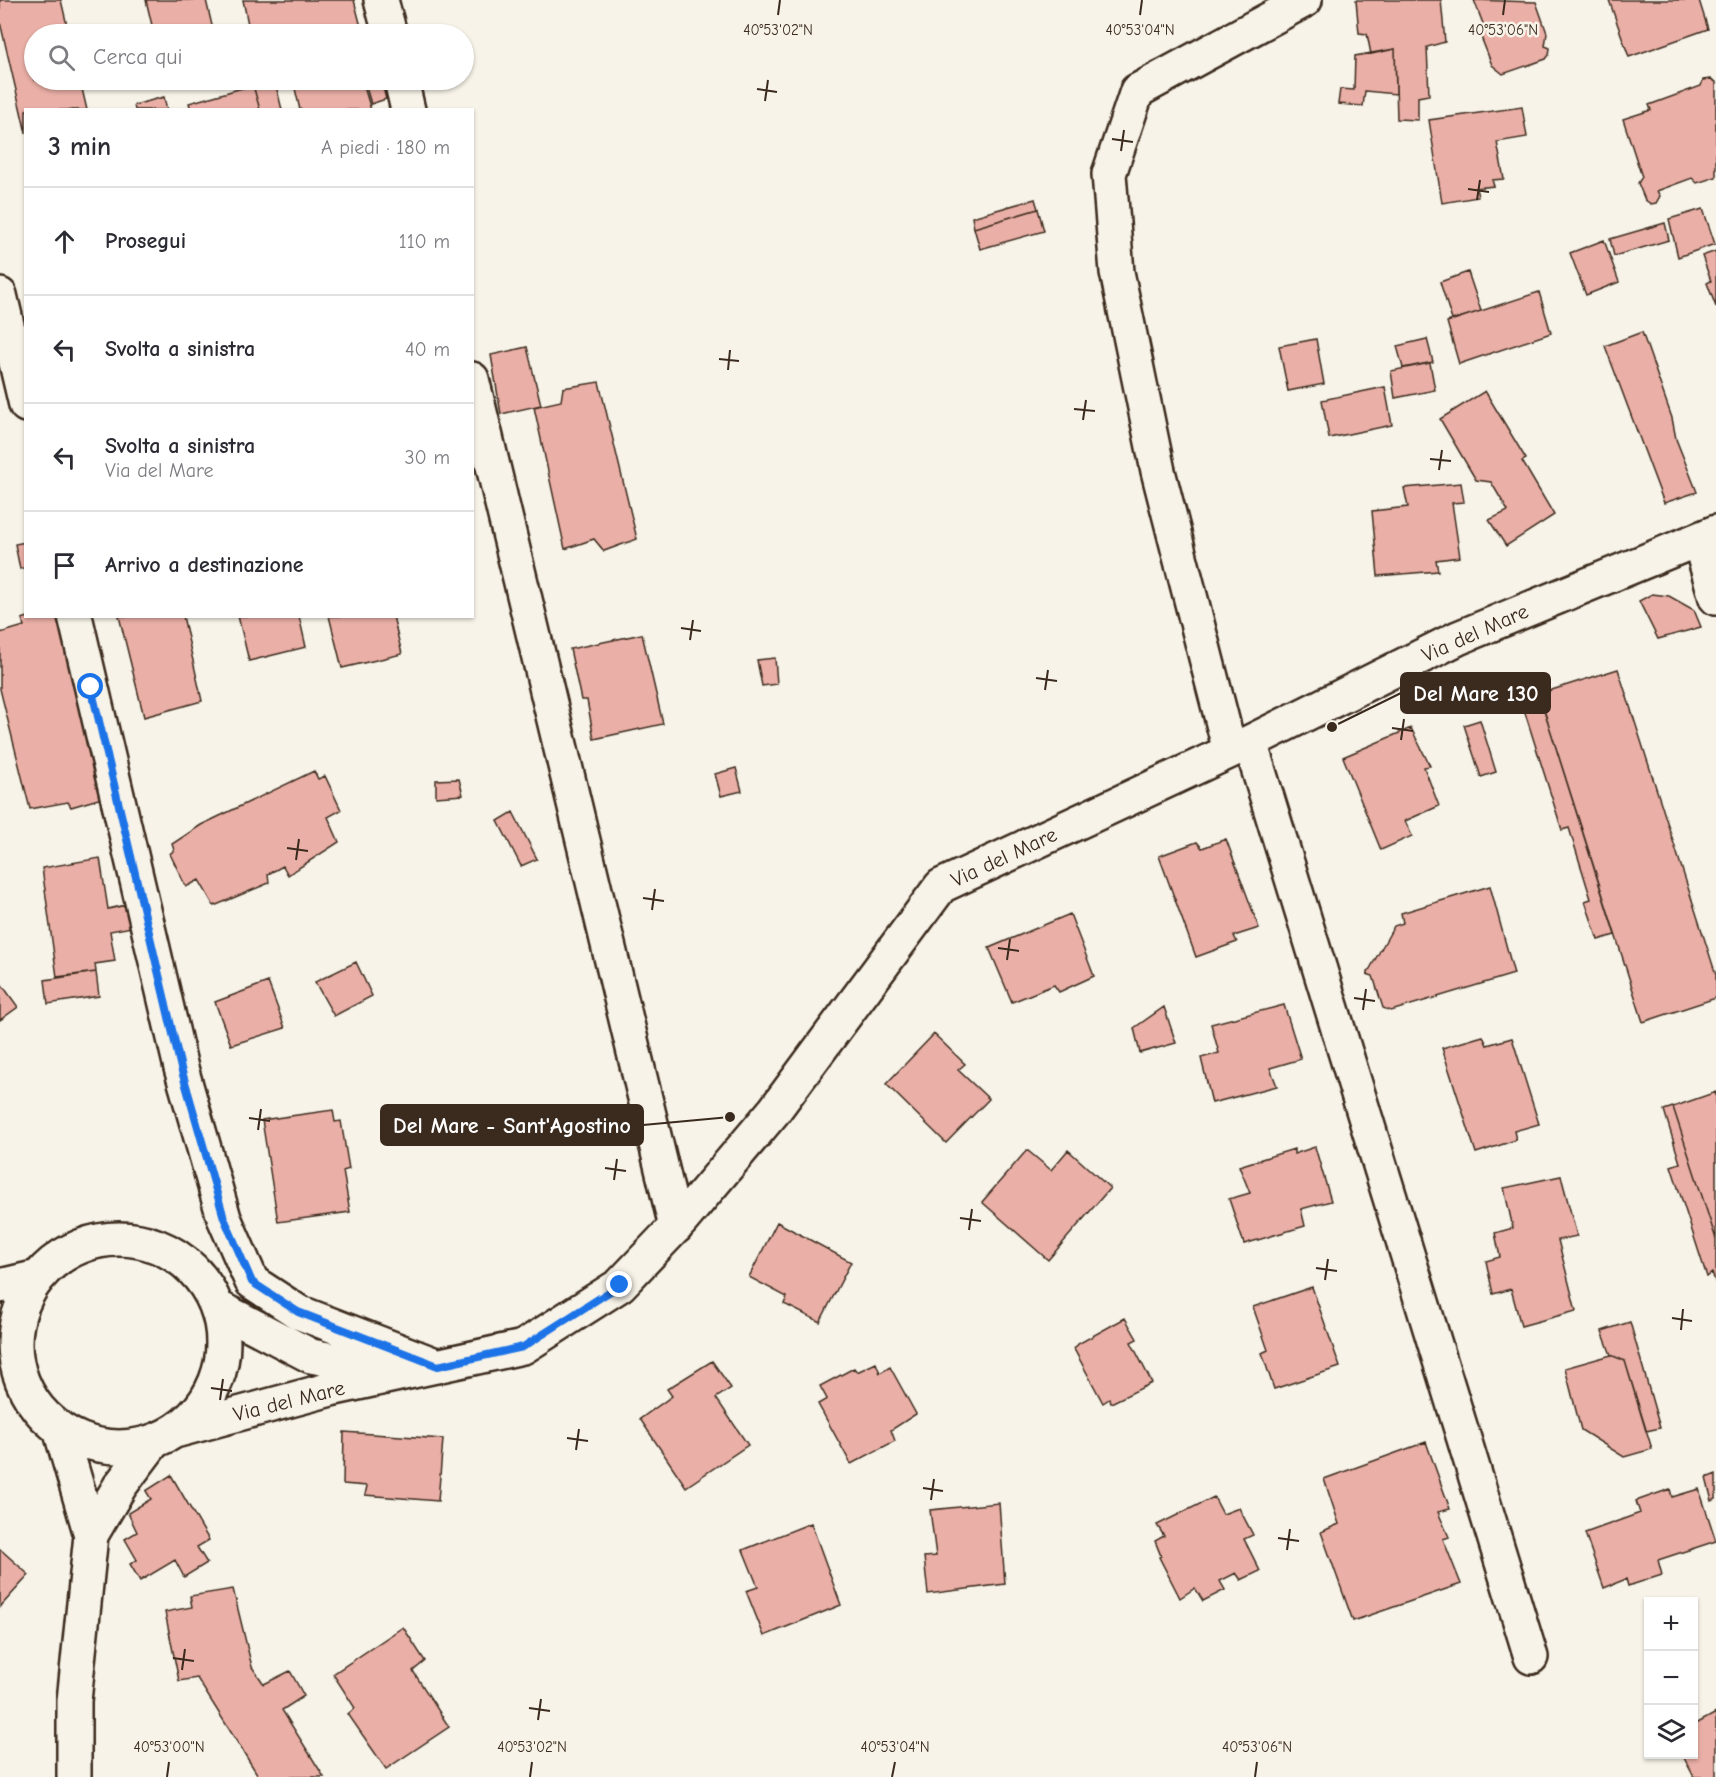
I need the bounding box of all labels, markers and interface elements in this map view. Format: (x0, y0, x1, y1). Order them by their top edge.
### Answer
text: 40°53'02"N (743, 21, 813, 39)
text: 40°53'04"N (1105, 21, 1175, 39)
text: 40°53'06"N (1468, 21, 1538, 39)
search box (24, 24, 474, 90)
icon: search (45, 41, 78, 74)
text: Cerca qui (93, 44, 183, 70)
text: 3 min (48, 132, 111, 162)
text: A piedi · 180 m (321, 136, 450, 159)
icon: ahead (48, 225, 81, 258)
text: Prosegui (105, 228, 186, 254)
text: 110 m (399, 230, 450, 253)
icon: left (48, 333, 81, 366)
text: Svolta a sinistra (105, 336, 255, 362)
text: 40 m (405, 338, 450, 361)
text: Svolta a sinistra (105, 433, 255, 459)
icon: left (48, 441, 81, 474)
text: 30 m (404, 446, 450, 469)
text: Via del Mare (105, 459, 214, 482)
icon: arrive (48, 549, 81, 582)
text: Arrivo a destinazione (105, 552, 304, 578)
street label: Via del Mare (1418, 599, 1532, 667)
route start (77, 673, 103, 699)
callout: Del Mare 130 (1401, 673, 1550, 713)
text: Del Mare 130 (1413, 681, 1539, 707)
street label: Via del Mare (947, 822, 1061, 892)
callout: Del Mare - Sant'Agostino (381, 1105, 643, 1145)
text: Del Mare - Sant'Agostino (393, 1113, 631, 1139)
route end (606, 1271, 632, 1297)
street label: Via del Mare (231, 1376, 347, 1426)
map controls (1644, 1597, 1698, 1759)
button: + (1644, 1597, 1698, 1651)
button: − (1644, 1651, 1698, 1705)
button: layers (1644, 1705, 1698, 1759)
text: 40°53'00"N (133, 1738, 205, 1756)
text: 40°53'02"N (497, 1738, 567, 1756)
text: 40°53'04"N (860, 1738, 930, 1756)
text: 40°53'06"N (1222, 1738, 1292, 1756)

